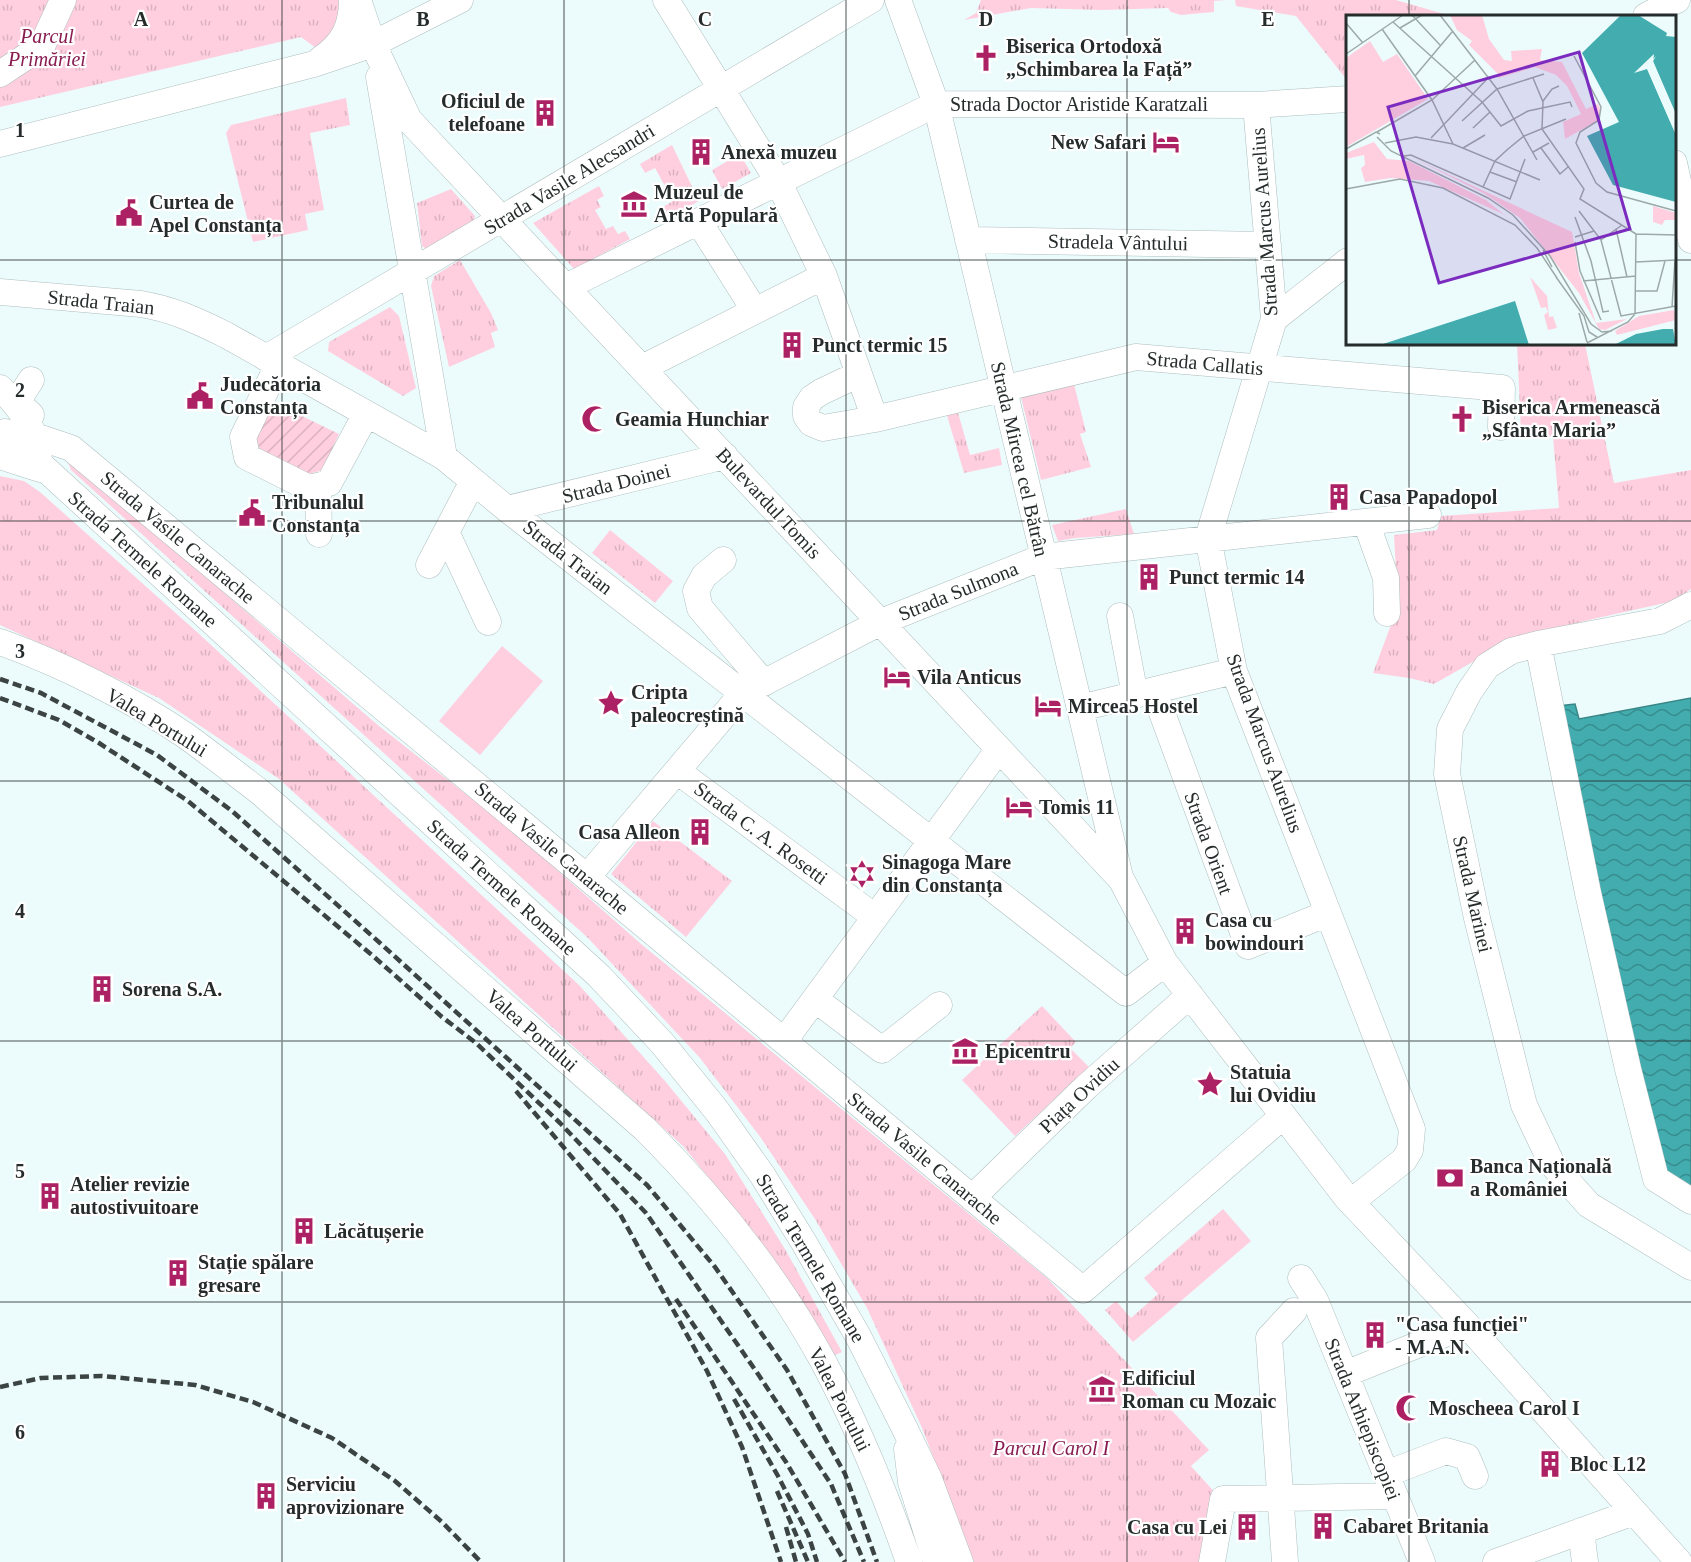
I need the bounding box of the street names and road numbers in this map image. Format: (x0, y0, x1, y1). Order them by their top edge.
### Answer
street label: Strada Doctor Aristide Karatzali (950, 93, 1209, 115)
street label: Strada Vasile Alecsandri (480, 119, 659, 239)
street label: Strada Marcus Aurelius (1246, 127, 1282, 317)
street label: Stradela Vântului (1048, 230, 1189, 254)
street label: Strada Traian (47, 285, 155, 319)
street label: Strada Callatis (1146, 347, 1265, 379)
street label: Strada Mircea cel Bătrân (987, 359, 1053, 559)
street label: Bulevardul Tomis (712, 443, 826, 563)
street label: Strada Doinei (560, 459, 673, 507)
street label: Strada Vasile Canarache (97, 466, 259, 608)
street label: Strada Termele Romane (64, 486, 222, 632)
street label: Strada Traian (519, 515, 617, 599)
street label: Strada Sulmona (895, 557, 1021, 625)
street label: Strada Marcus Aurelius (1222, 651, 1308, 836)
street label: Valea Portului (103, 683, 212, 761)
street label: Strada Vasile Canarache (471, 777, 633, 919)
street label: Strada C. A. Rosetti (690, 777, 832, 889)
street label: Strada Orient (1180, 789, 1238, 898)
street label: Strada Termele Romane (423, 814, 581, 960)
street label: Strada Marinei (1449, 833, 1497, 955)
street label: Valea Portului (482, 984, 583, 1076)
street label: Piața Ovidiu (1035, 1053, 1124, 1138)
street label: Strada Vasile Canarache (844, 1087, 1006, 1229)
street label: Strada Termele Romane (752, 1170, 870, 1346)
street label: Strada Arhiepiscopiei (1320, 1335, 1406, 1504)
street label: Valea Portului (804, 1343, 876, 1455)

